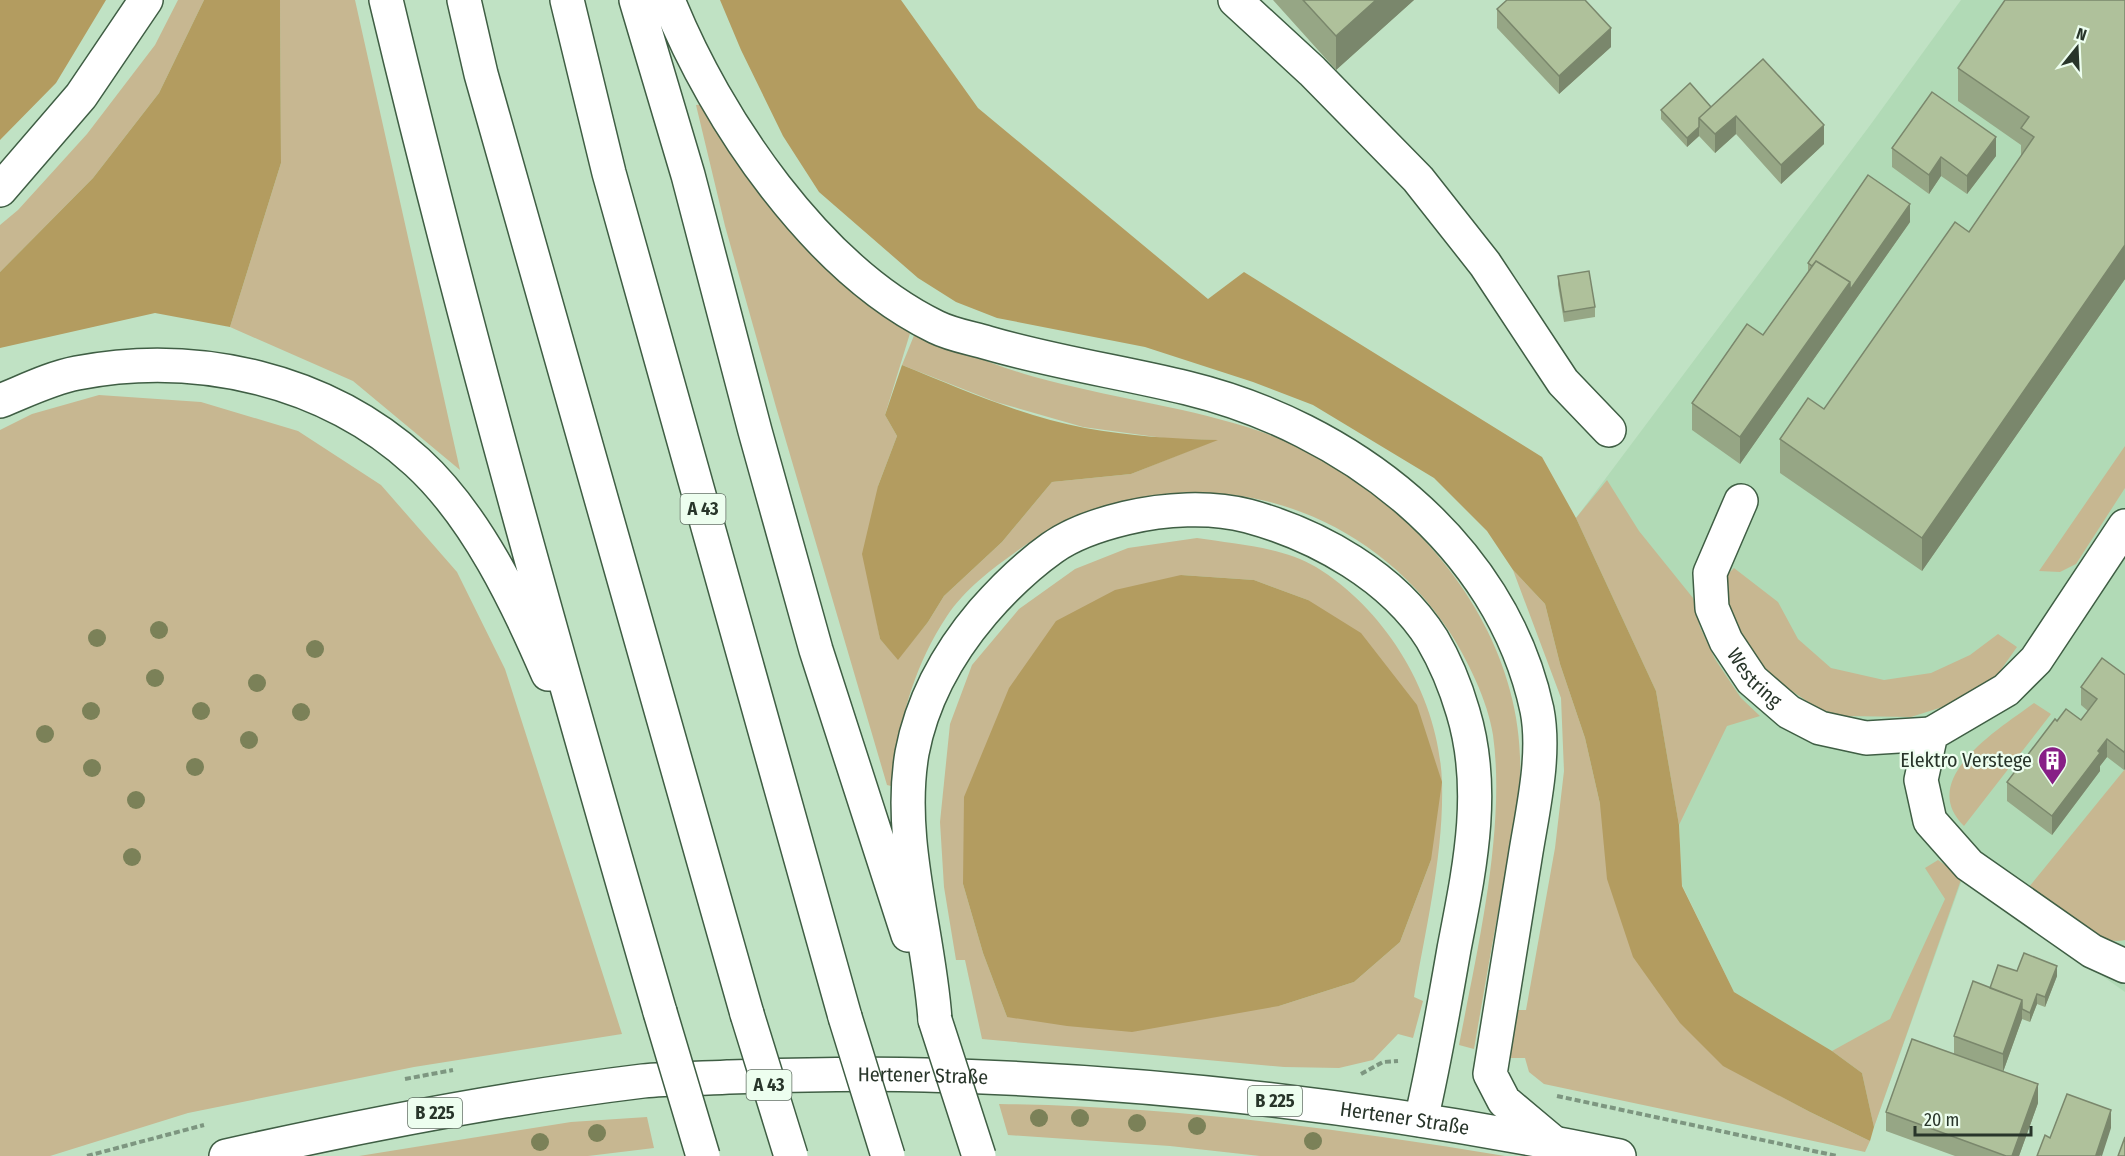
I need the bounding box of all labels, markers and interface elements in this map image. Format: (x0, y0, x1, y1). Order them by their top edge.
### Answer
north arrow (2047, 18, 2107, 78)
text: N (2074, 24, 2089, 45)
road number: A 43 (680, 494, 726, 524)
street label: Westring (1722, 643, 1787, 713)
building icon: Elektro Verstege (2037, 744, 2069, 786)
place label: Elektro Verstege (1900, 748, 2032, 772)
street label: Hertener Straße (858, 1062, 989, 1089)
road number: A 43 (746, 1070, 792, 1100)
road number: B 225 (1248, 1086, 1302, 1116)
street label: Hertener Straße (1339, 1097, 1471, 1140)
road number: B 225 (408, 1098, 462, 1128)
scale bar (1915, 1099, 2030, 1137)
text: 20 m (1924, 1109, 1959, 1131)

